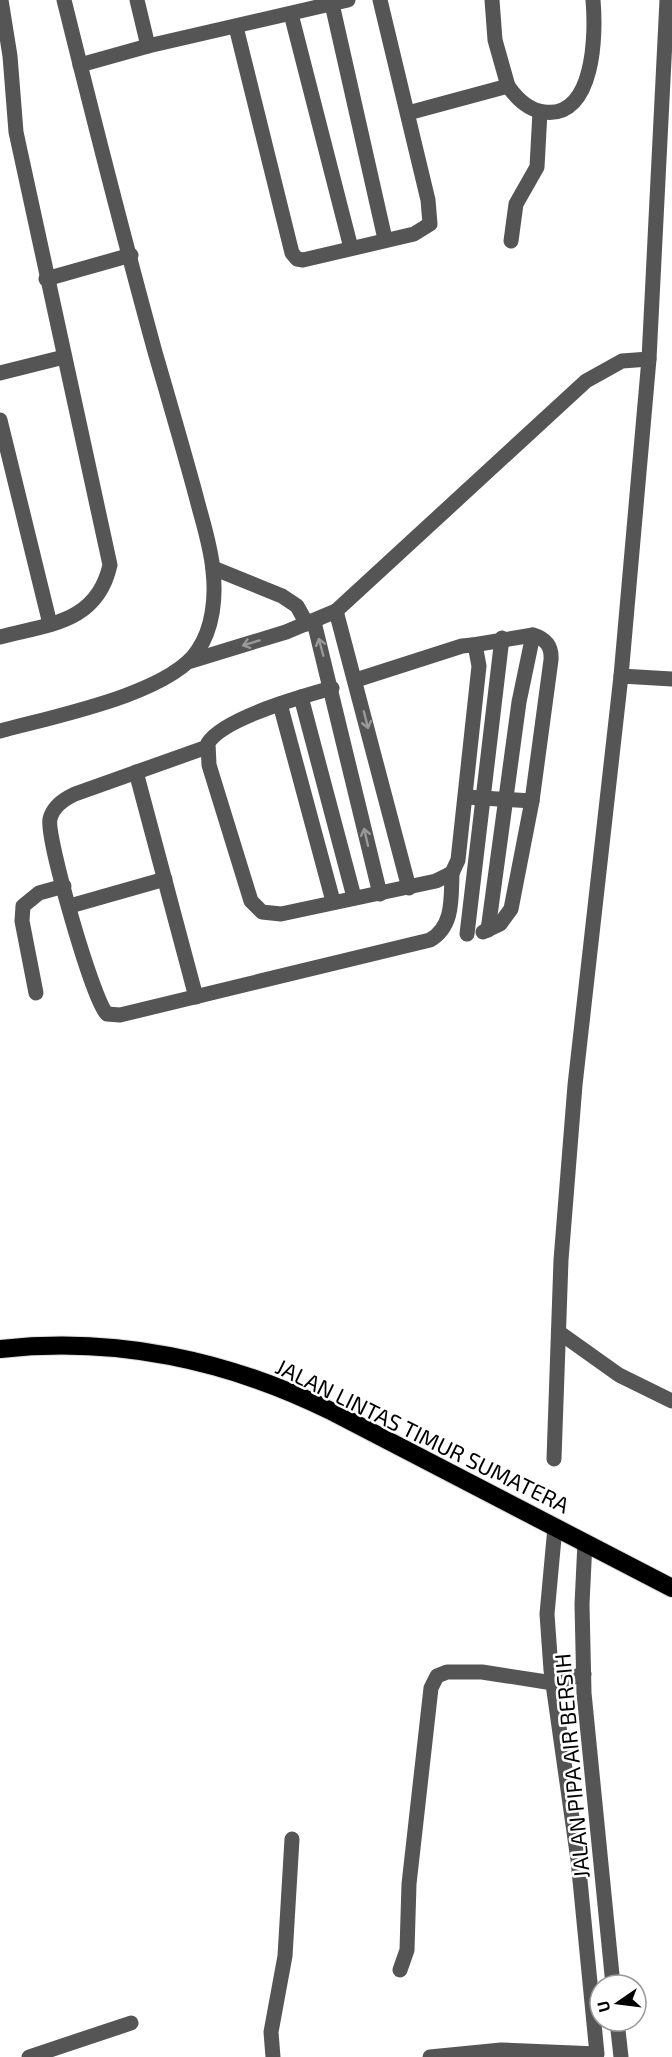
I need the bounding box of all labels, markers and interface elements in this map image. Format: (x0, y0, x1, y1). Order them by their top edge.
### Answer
one-way arrow (242, 638, 261, 649)
one-way arrow (315, 638, 326, 657)
one-way arrow (361, 710, 373, 729)
one-way arrow (360, 827, 372, 846)
street label: JALAN LINTAS TIMUR SUMATERA (272, 1352, 574, 1518)
street label: JALAN PIPA AIR BERSIH (548, 1653, 594, 1879)
north arrow (588, 1973, 648, 2033)
text: U (592, 1999, 614, 2014)

